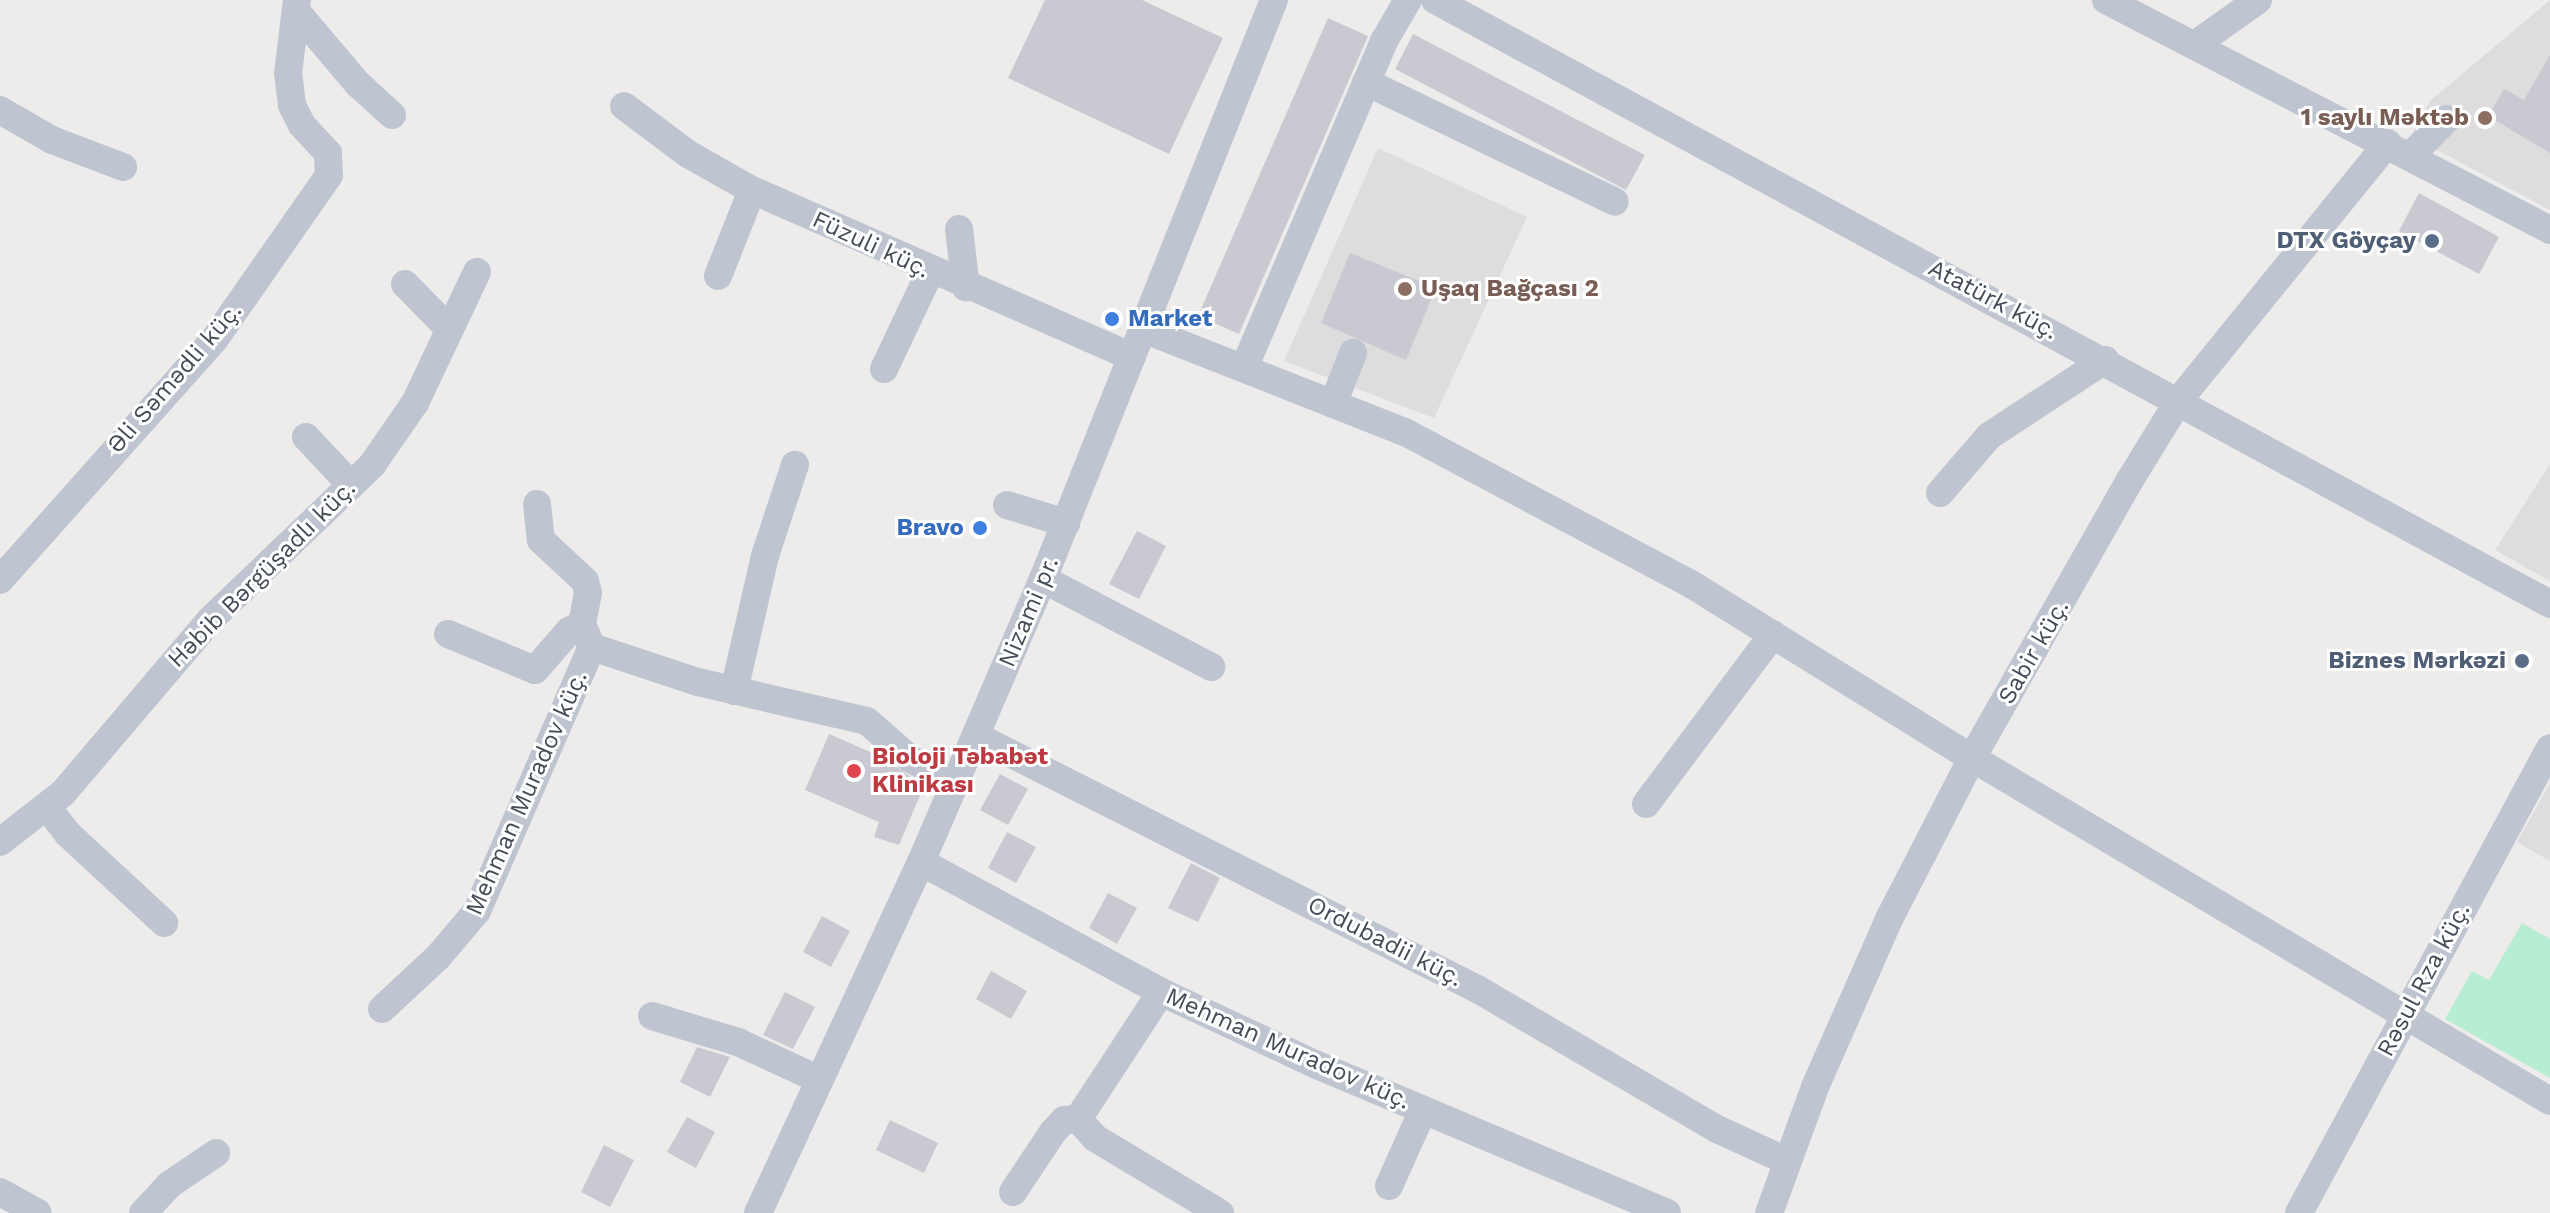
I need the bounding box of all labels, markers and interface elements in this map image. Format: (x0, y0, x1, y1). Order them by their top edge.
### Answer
place label: 1 saylı Məktəb (2301, 104, 2469, 132)
marker: 1 saylı Məktəb (2476, 109, 2494, 127)
street label: Füzuli küç. (808, 205, 934, 285)
place label: DTX Göyçay (2276, 227, 2416, 255)
marker: DTX Göyçay (2423, 232, 2441, 250)
street label: Atatürk küç. (1923, 254, 2063, 346)
place label: Uşaq Bağçası 2 (1421, 275, 1599, 303)
marker: Uşaq Bağçası 2 (1396, 280, 1414, 298)
street label: Əli Səmədli küç. (102, 297, 248, 459)
place label: Market (1128, 305, 1213, 333)
marker: Market (1103, 310, 1121, 328)
street label: Həbib Bərgüşadlı küç. (162, 474, 362, 674)
place label: Bravo (896, 514, 964, 542)
marker: Bravo (971, 519, 989, 537)
street label: Nizami pr. (993, 552, 1065, 672)
street label: Sabir küç. (1992, 594, 2076, 710)
place label: Biznes Mərkəzi (2328, 647, 2506, 675)
marker: Biznes Mərkəzi (2513, 652, 2531, 670)
street label: Mehman Muradov küç. (460, 666, 594, 920)
place label: Bioloji Təbabət Klinikası (872, 743, 1048, 799)
marker: Bioloji Təbabət Klinikası (843, 760, 865, 782)
street label: Ordubadii küç. (1303, 891, 1467, 993)
street label: Rəsul Rza küç. (2371, 898, 2477, 1062)
street label: Mehman Muradov küç. (1161, 982, 1415, 1116)

